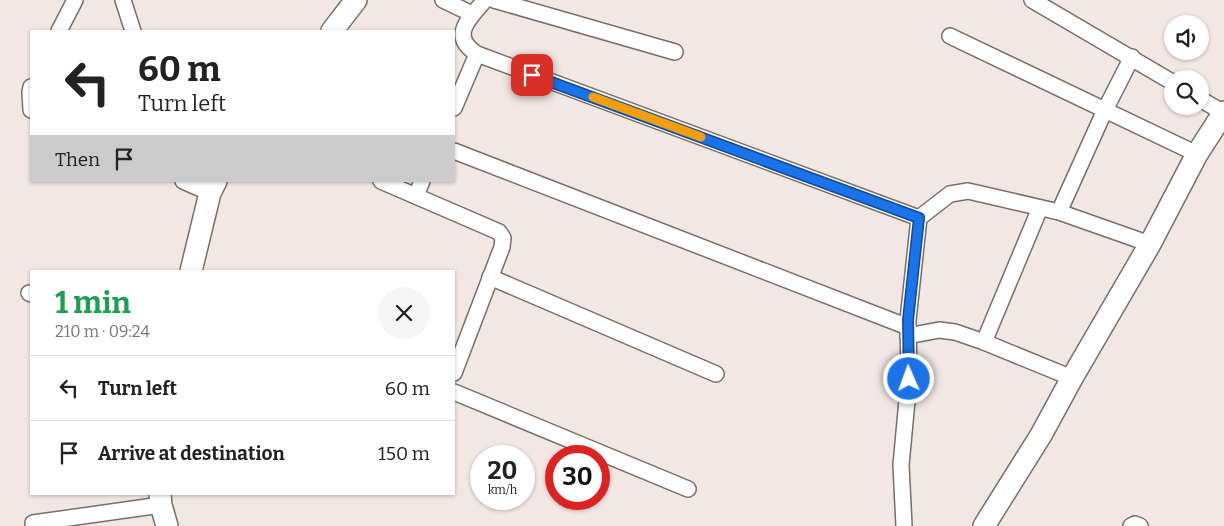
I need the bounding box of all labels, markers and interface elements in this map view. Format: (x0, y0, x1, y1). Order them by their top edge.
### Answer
map controls (1164, 15, 1209, 115)
button: sound (1164, 15, 1209, 60)
text: 60 m (138, 48, 221, 90)
icon: left (55, 50, 120, 115)
pin (511, 54, 553, 96)
icon: arrive (518, 61, 546, 89)
button: search (1164, 70, 1209, 115)
text: Turn left (138, 90, 226, 117)
icon: arrive (110, 145, 138, 173)
text: Then (55, 148, 100, 171)
text: 1 min (55, 285, 131, 321)
button: close (378, 287, 430, 339)
text: 210 m · 09:24 (55, 322, 150, 341)
position arrow (882, 352, 934, 404)
icon: left (55, 374, 83, 402)
text: Turn left (98, 377, 177, 400)
text: 60 m (385, 377, 430, 400)
icon: arrive (55, 439, 83, 467)
text: Arrive at destination (98, 442, 285, 465)
text: 150 m (378, 442, 430, 465)
speed limit sign: 30 (545, 445, 610, 510)
text: 20 (488, 456, 517, 486)
text: km/h (488, 483, 517, 497)

